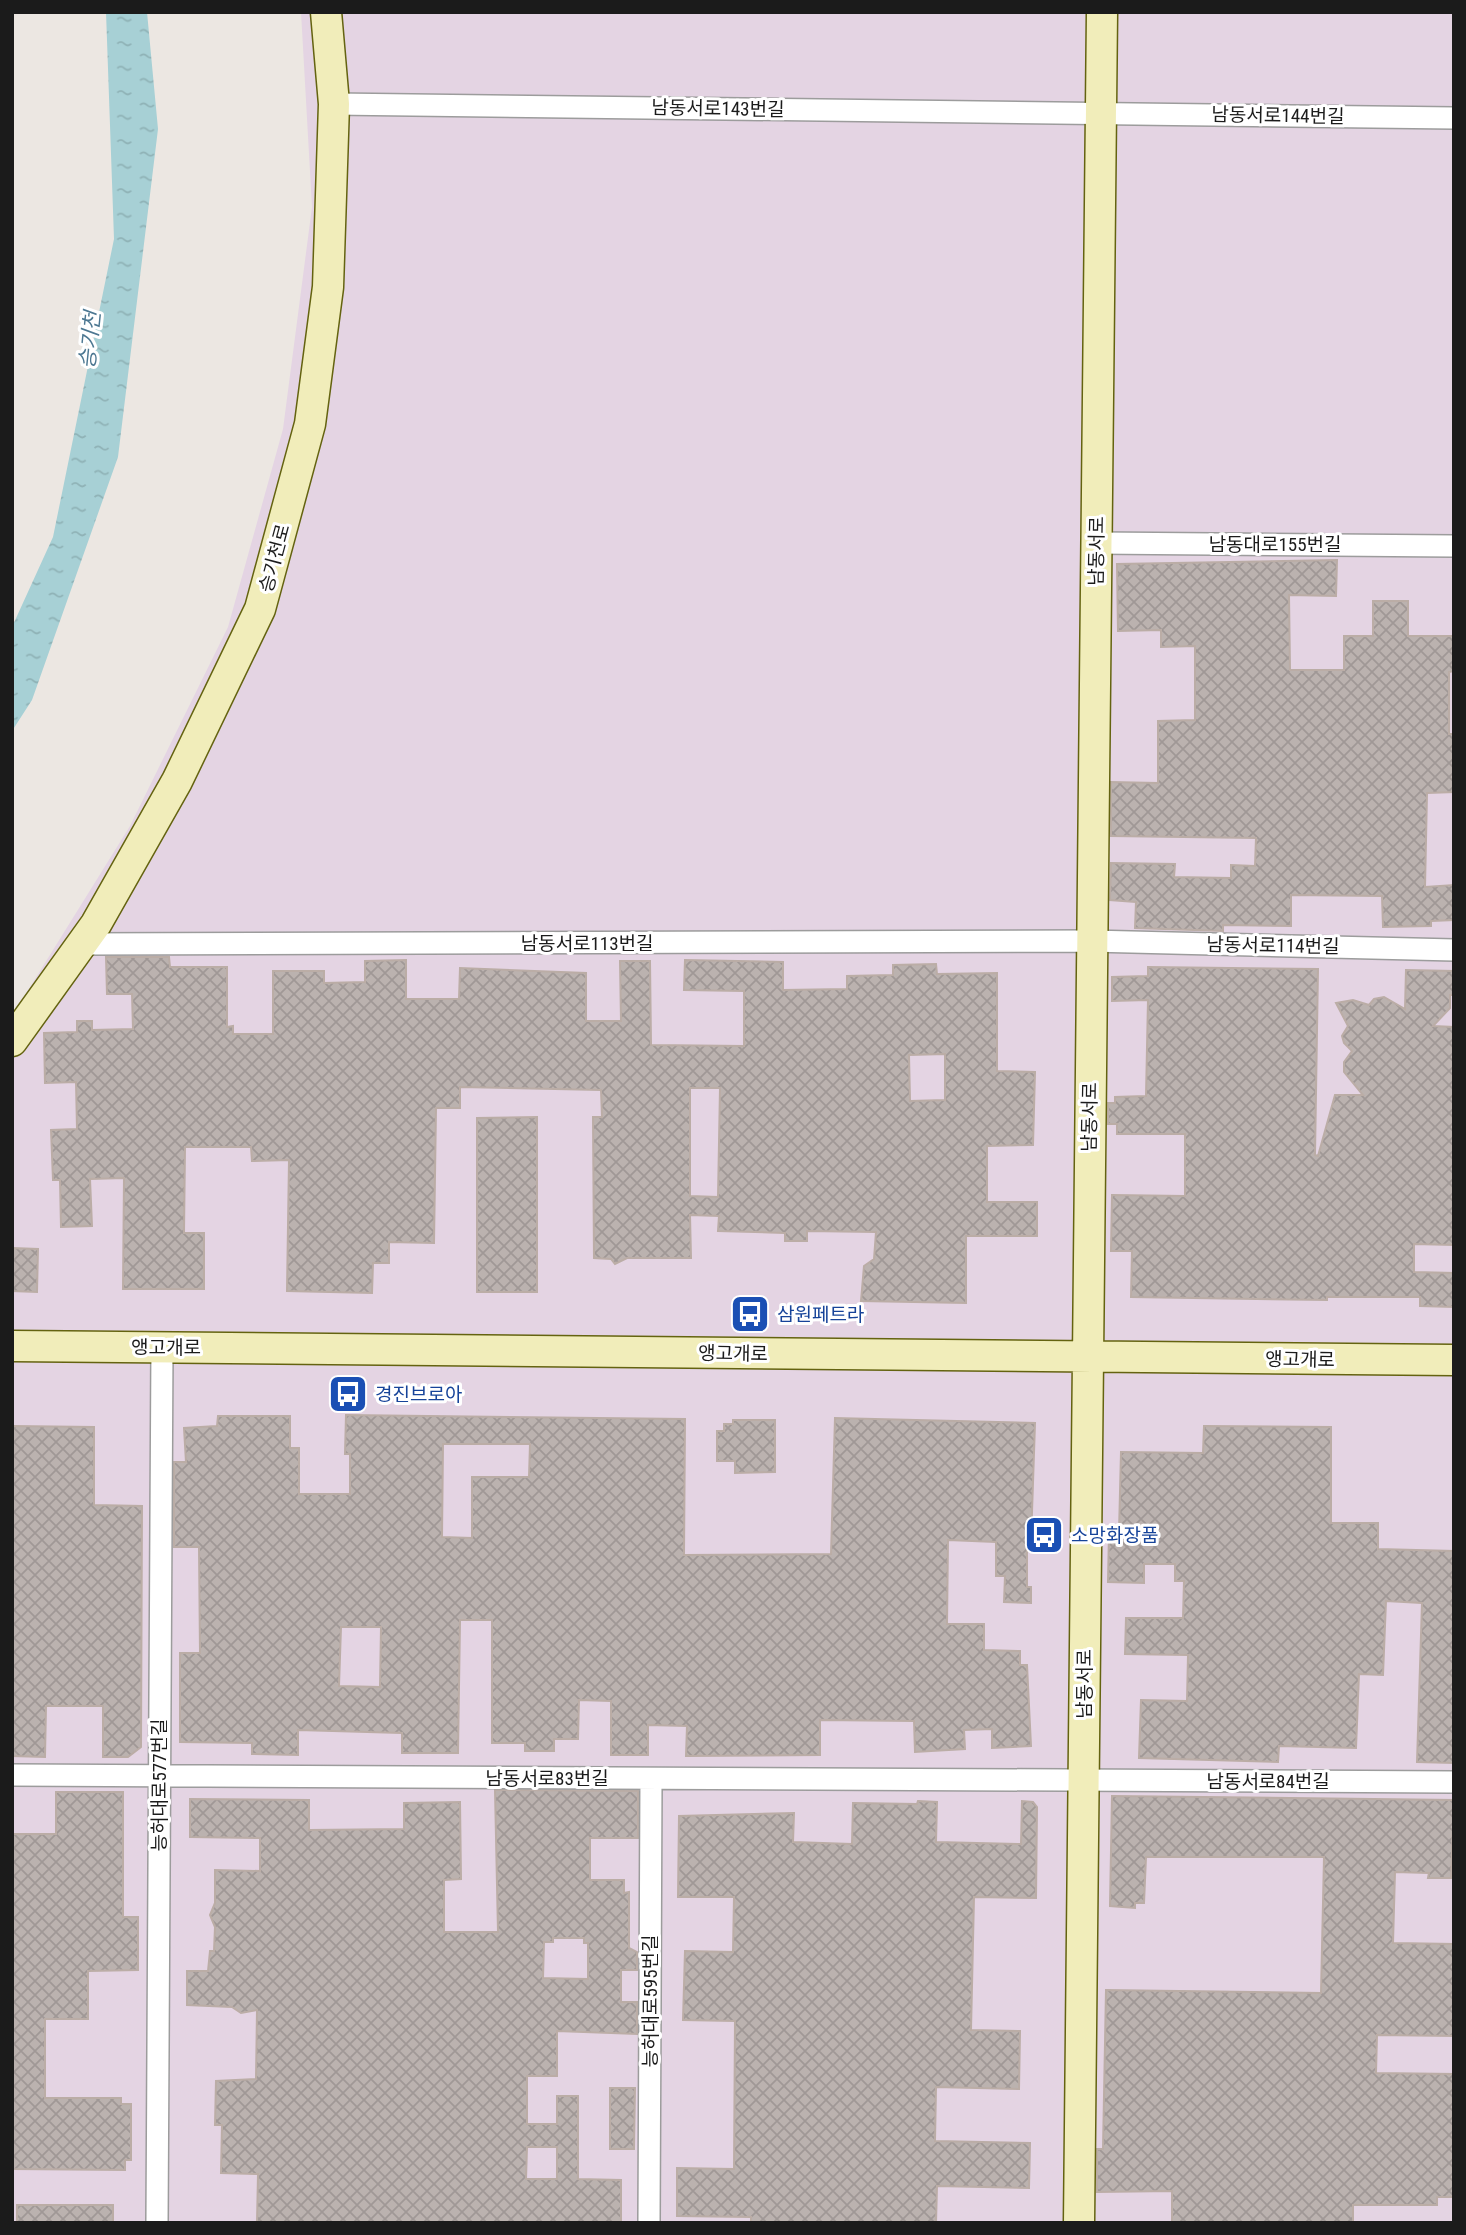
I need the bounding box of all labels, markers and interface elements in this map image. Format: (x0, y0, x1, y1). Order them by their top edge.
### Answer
street label: 남동서로143번길 (651, 96, 785, 121)
street label: 남동서로144번길 (1211, 103, 1345, 128)
water label: 승기천 (75, 307, 105, 370)
street label: 남동서로 (1084, 516, 1109, 586)
street label: 승기천로 (254, 521, 295, 595)
street label: 남동대로155번길 (1208, 533, 1342, 556)
street label: 남동서로113번길 (520, 932, 654, 955)
street label: 남동서로114번길 (1206, 933, 1340, 958)
street label: 남동서로 (1077, 1082, 1102, 1152)
bus stop icon: 삼원페트라 (729, 1293, 771, 1335)
place label: 삼원페트라 (777, 1303, 864, 1326)
street label: 앵고개로 (131, 1336, 201, 1359)
street label: 앵고개로 (698, 1341, 768, 1366)
street label: 앵고개로 (1265, 1347, 1335, 1372)
bus stop icon: 경진브로아 (327, 1373, 369, 1415)
place label: 경진브로아 (375, 1383, 462, 1406)
bus stop icon: 소망화장품 (1023, 1514, 1065, 1556)
place label: 소망화장품 (1071, 1524, 1158, 1547)
street label: 남동서로 (1073, 1649, 1096, 1719)
street label: 능허대로577번길 (148, 1718, 171, 1852)
street label: 남동서로83번길 (485, 1767, 609, 1790)
street label: 남동서로84번길 (1206, 1770, 1330, 1793)
street label: 능허대로595번길 (639, 1934, 662, 2068)

